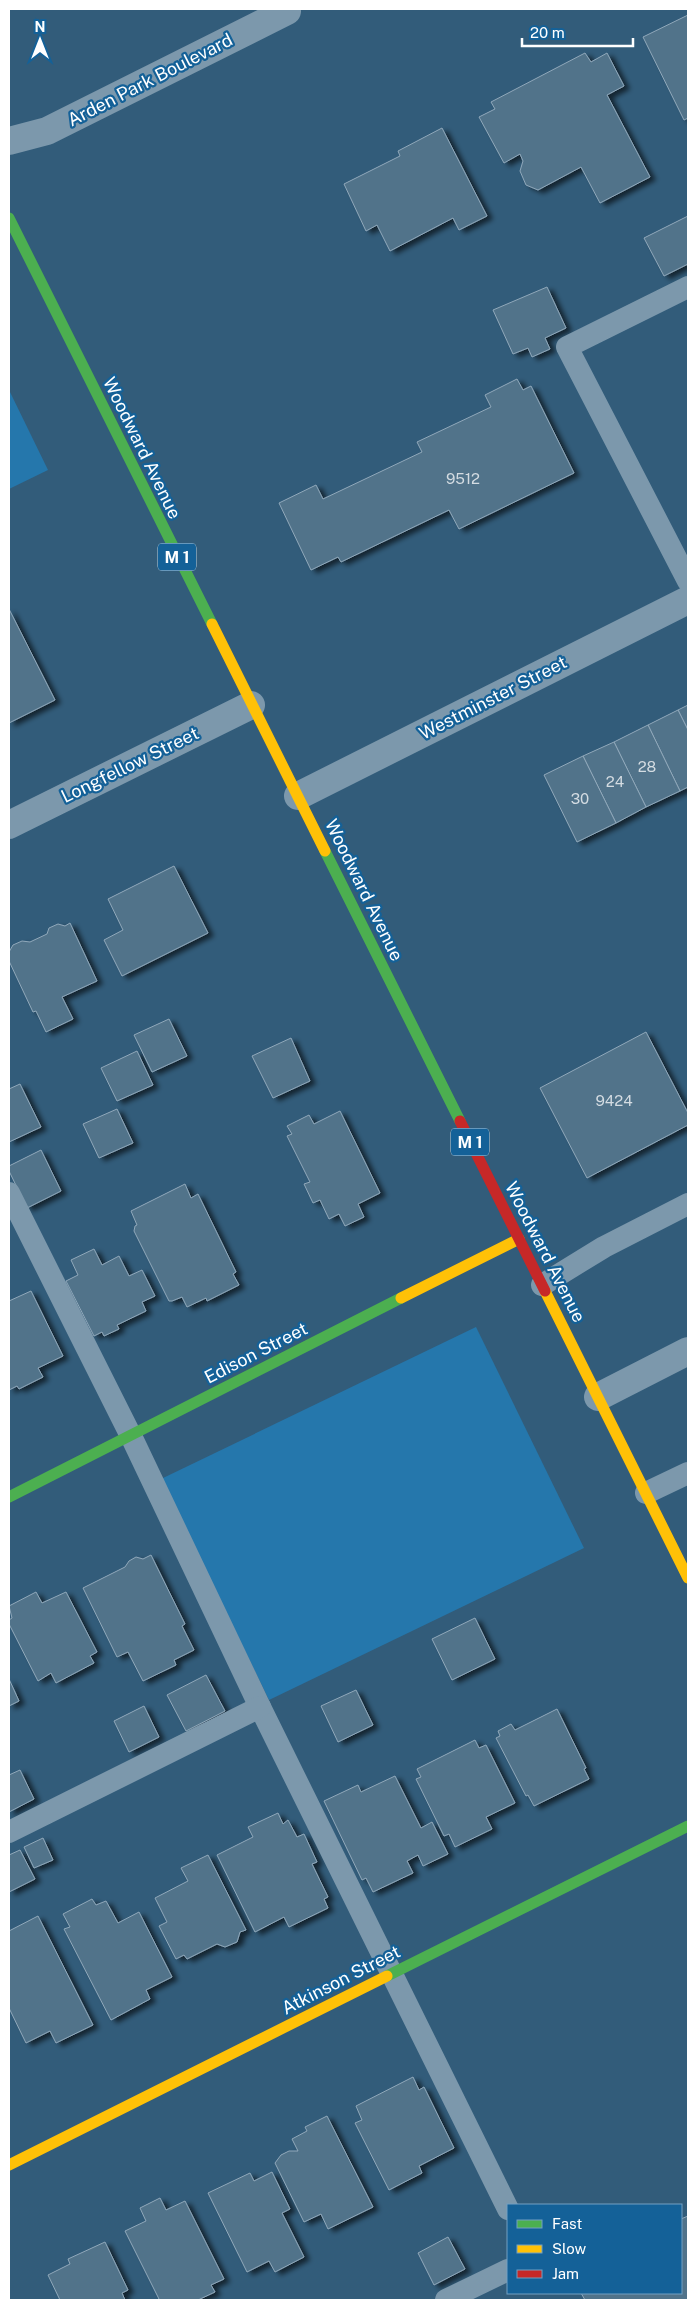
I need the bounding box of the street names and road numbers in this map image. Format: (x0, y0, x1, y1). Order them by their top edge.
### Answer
street label: Arden Park Boulevard (64, 29, 236, 130)
street label: Woodward Avenue (99, 373, 186, 522)
road number: M 1 (158, 544, 196, 570)
street label: Westminster Street (416, 651, 570, 744)
street label: Longfellow Street (58, 722, 202, 807)
street label: Woodward Avenue (321, 815, 408, 964)
road number: M 1 (451, 1128, 489, 1156)
street label: Woodward Avenue (501, 1178, 590, 1326)
street label: Edison Street (201, 1318, 311, 1388)
street label: Atkinson Street (278, 1941, 404, 2019)

